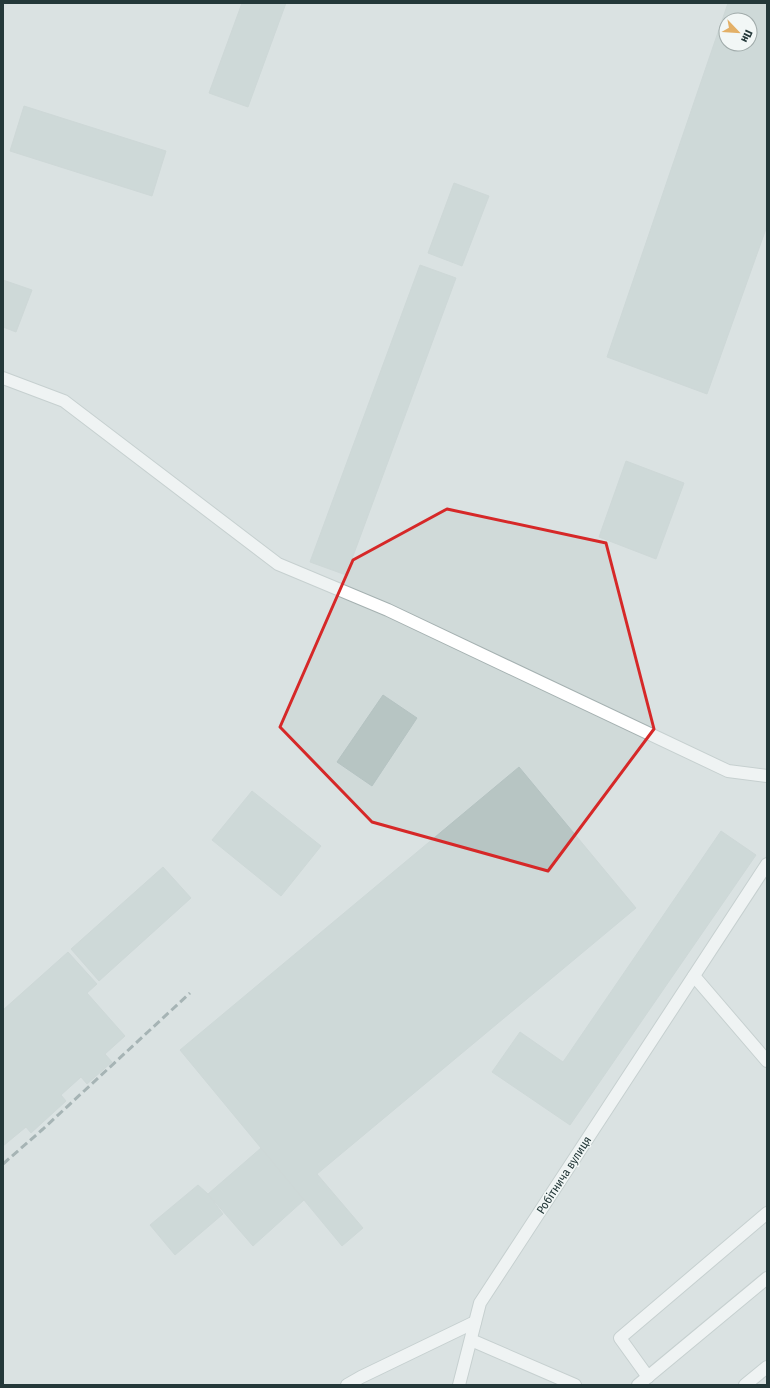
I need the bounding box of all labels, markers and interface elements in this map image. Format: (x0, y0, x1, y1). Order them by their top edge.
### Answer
north arrow (718, 12, 758, 52)
text: Пн (738, 28, 755, 45)
street label: Робітнича вулиця (534, 1134, 594, 1216)

